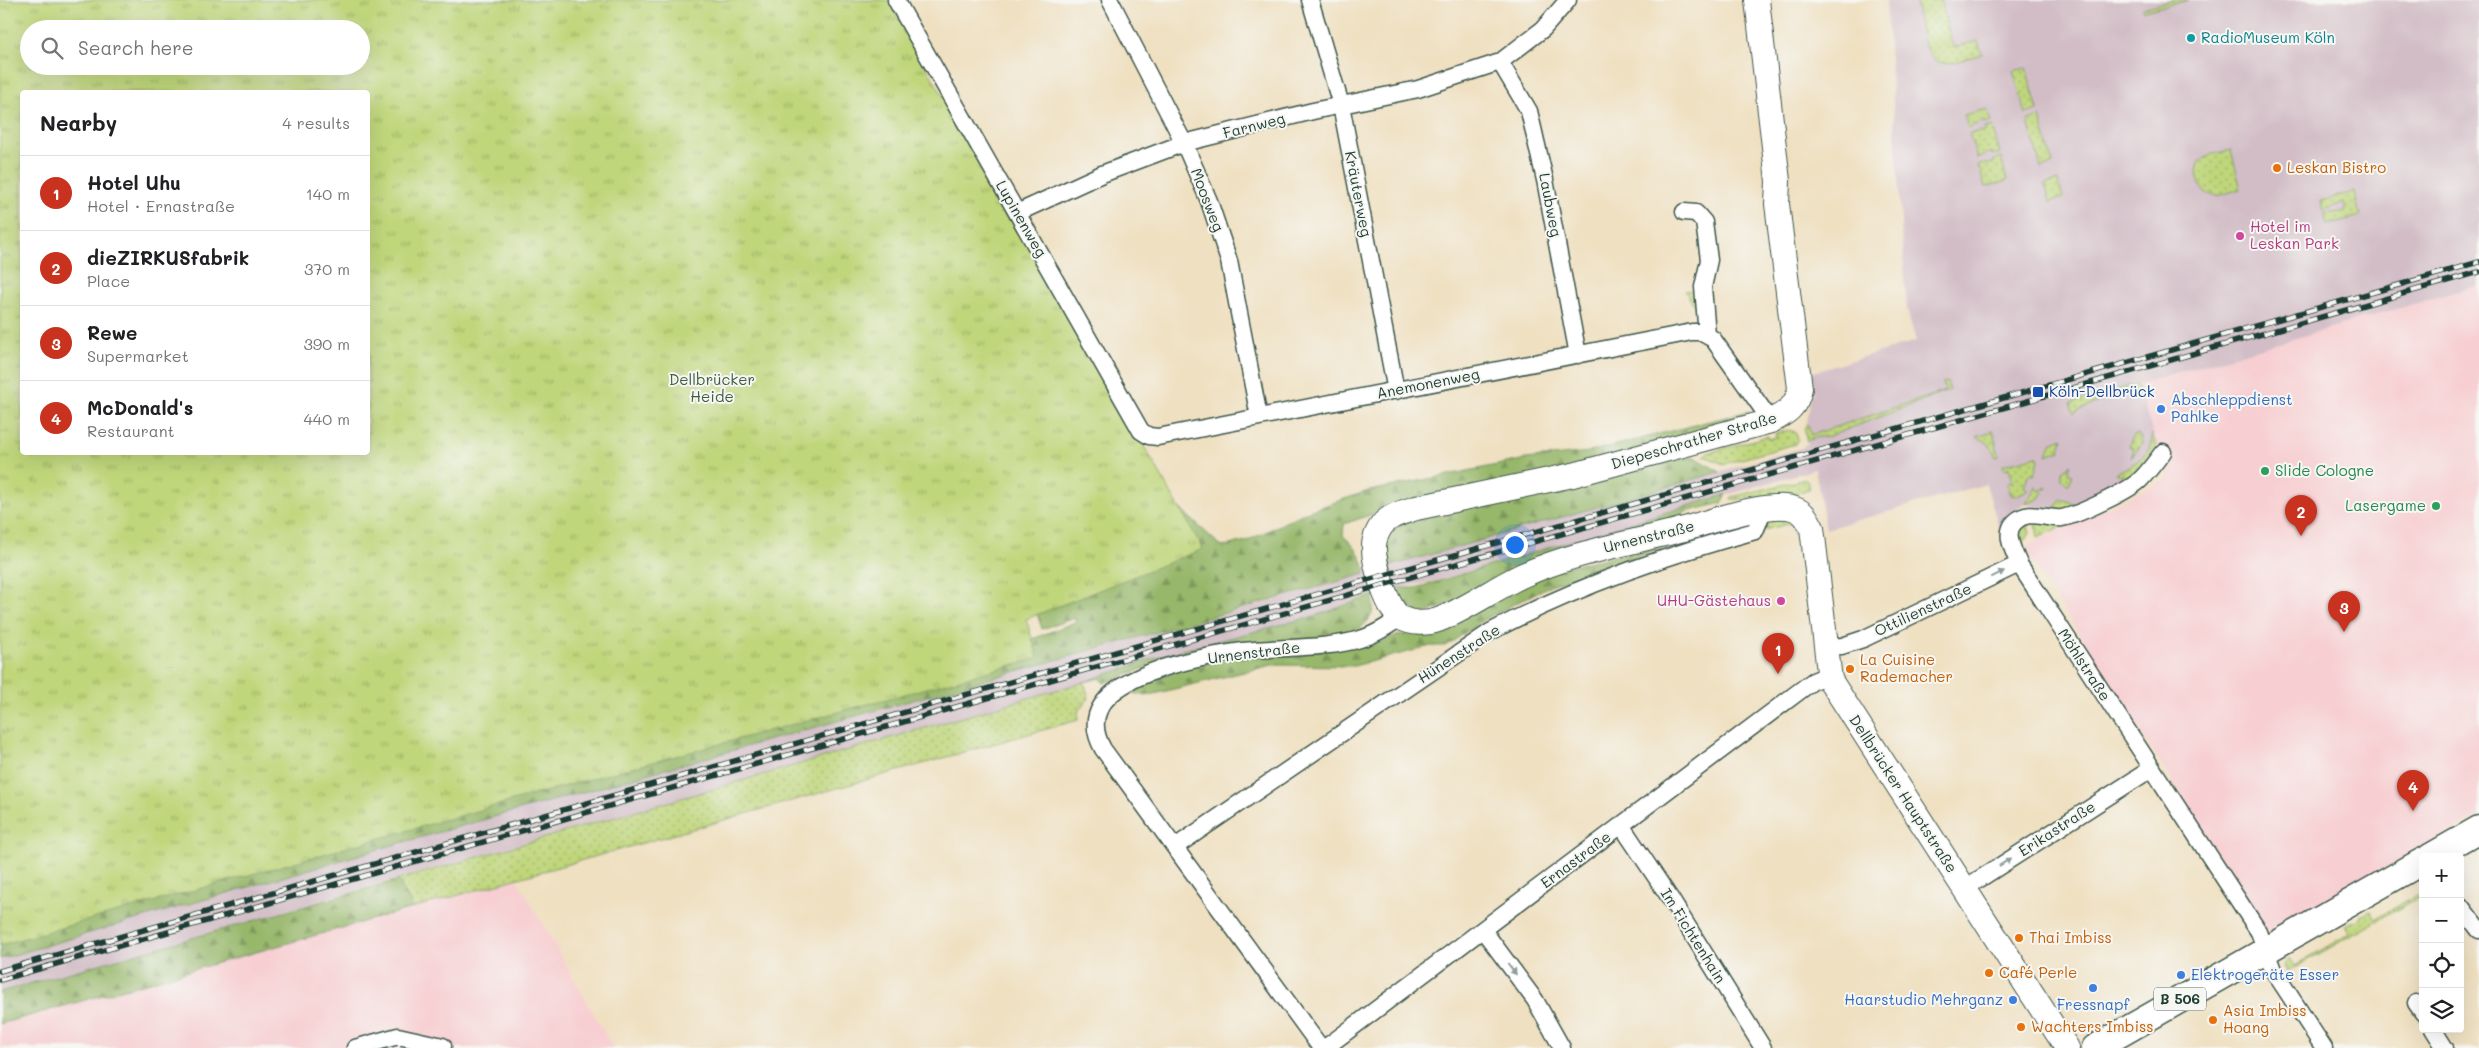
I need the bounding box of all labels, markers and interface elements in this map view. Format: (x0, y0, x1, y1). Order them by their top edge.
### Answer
search box (20, 20, 370, 75)
place label: RadioMuseum Köln (2201, 27, 2335, 47)
marker: RadioMuseum Köln (2185, 32, 2197, 44)
icon: search (38, 34, 66, 62)
text: Search here (78, 35, 194, 60)
street label: Farnweg (1221, 108, 1287, 142)
text: Nearby (40, 109, 117, 136)
text: 4 results (282, 112, 350, 133)
street label: Kräuterweg (1341, 149, 1377, 239)
place label: Leskan Bistro (2287, 157, 2386, 177)
marker: Leskan Bistro (2271, 162, 2283, 174)
street label: Moosweg (1187, 165, 1229, 235)
text: Hotel Uhu (87, 170, 181, 195)
street label: Laubweg (1535, 171, 1567, 239)
street label: Lupinenweg (992, 176, 1052, 261)
text: 1 (52, 183, 60, 204)
text: 140 m (306, 183, 350, 204)
text: Hotel · Ernastraße (87, 195, 235, 216)
place label: Hotel im Leskan Park (2250, 216, 2339, 253)
marker: Hotel im Leskan Park (2234, 230, 2246, 242)
text: dieZIRKUSfabrik (87, 245, 249, 270)
text: 2 (52, 258, 60, 279)
text: 370 m (304, 258, 350, 279)
text: Place (87, 270, 130, 291)
text: Rewe (87, 320, 137, 345)
text: 3 (51, 333, 61, 354)
text: 390 m (303, 333, 350, 354)
text: Supermarket (87, 345, 189, 366)
street label: Anemonenweg (1375, 363, 1481, 403)
park label: Dellbrücker Heide (669, 369, 755, 406)
place label: Köln-Dellbrück (2049, 381, 2155, 401)
marker: Köln-Dellbrück (2031, 385, 2045, 399)
place label: Abschleppdienst Pahlke (2171, 389, 2293, 426)
text: McDonald's (87, 395, 193, 420)
marker: Abschleppdienst Pahlke (2155, 403, 2167, 415)
street label: Diepeschrather Straße (1609, 407, 1779, 473)
text: 4 (51, 408, 61, 429)
text: 440 m (303, 408, 350, 429)
text: Restaurant (87, 420, 175, 441)
place label: Slide Cologne (2275, 460, 2374, 480)
marker: Slide Cologne (2259, 465, 2271, 477)
pin: 2 (2285, 495, 2317, 536)
place label: Lasergame (2345, 495, 2426, 515)
marker: Lasergame (2430, 500, 2442, 512)
street label: Urnenstraße (1601, 515, 1696, 557)
your location (1502, 532, 1528, 558)
one-way arrow (1991, 570, 2005, 578)
street label: Ottilienstraße (1871, 578, 1974, 640)
place label: UHU-Gästehaus (1657, 590, 1771, 610)
pin: 3 (2328, 591, 2360, 632)
marker: UHU-Gästehaus (1775, 595, 1787, 607)
street label: Hünenstraße (1413, 619, 1503, 687)
street label: Möhlstraße (2054, 624, 2116, 705)
pin: 1 (1762, 633, 1794, 674)
street label: Urnenstraße (1206, 636, 1301, 668)
place label: La Cuisine Rademacher (1860, 649, 1953, 686)
marker: La Cuisine Rademacher (1844, 663, 1856, 675)
street label: Dellbrücker Hauptstraße (1845, 711, 1962, 876)
pin: 4 (2397, 770, 2429, 811)
street label: Erikastraße (2014, 796, 2099, 860)
street label: Ernastraße (1536, 826, 1615, 892)
map controls (2419, 853, 2464, 1033)
button: + (2419, 853, 2464, 898)
one-way arrow (1998, 858, 2011, 867)
street label: Im Fichtenhain (1657, 884, 1731, 987)
button: − (2419, 898, 2464, 943)
place label: Thai Imbiss (2029, 927, 2112, 947)
marker: Thai Imbiss (2013, 932, 2025, 944)
button: locate (2419, 943, 2464, 988)
one-way arrow (1507, 962, 1517, 976)
place label: Café Perle (1999, 962, 2077, 982)
place label: Elektrogeräte Esser (2191, 964, 2339, 984)
marker: Café Perle (1983, 967, 1995, 979)
marker: Elektrogeräte Esser (2175, 969, 2187, 981)
marker: Fressnapf (2087, 982, 2099, 994)
road number: B 506 (2154, 988, 2206, 1011)
button: layers (2419, 988, 2464, 1033)
place label: Haarstudio Mehrganz (1844, 989, 2003, 1009)
marker: Haarstudio Mehrganz (2007, 994, 2019, 1006)
place label: Fressnapf (2057, 994, 2130, 1014)
place label: Asia Imbiss Hoang (2223, 1000, 2307, 1037)
marker: Asia Imbiss Hoang (2207, 1014, 2219, 1026)
place label: Wachters Imbiss (2031, 1016, 2154, 1036)
marker: Wachters Imbiss (2015, 1021, 2027, 1033)

